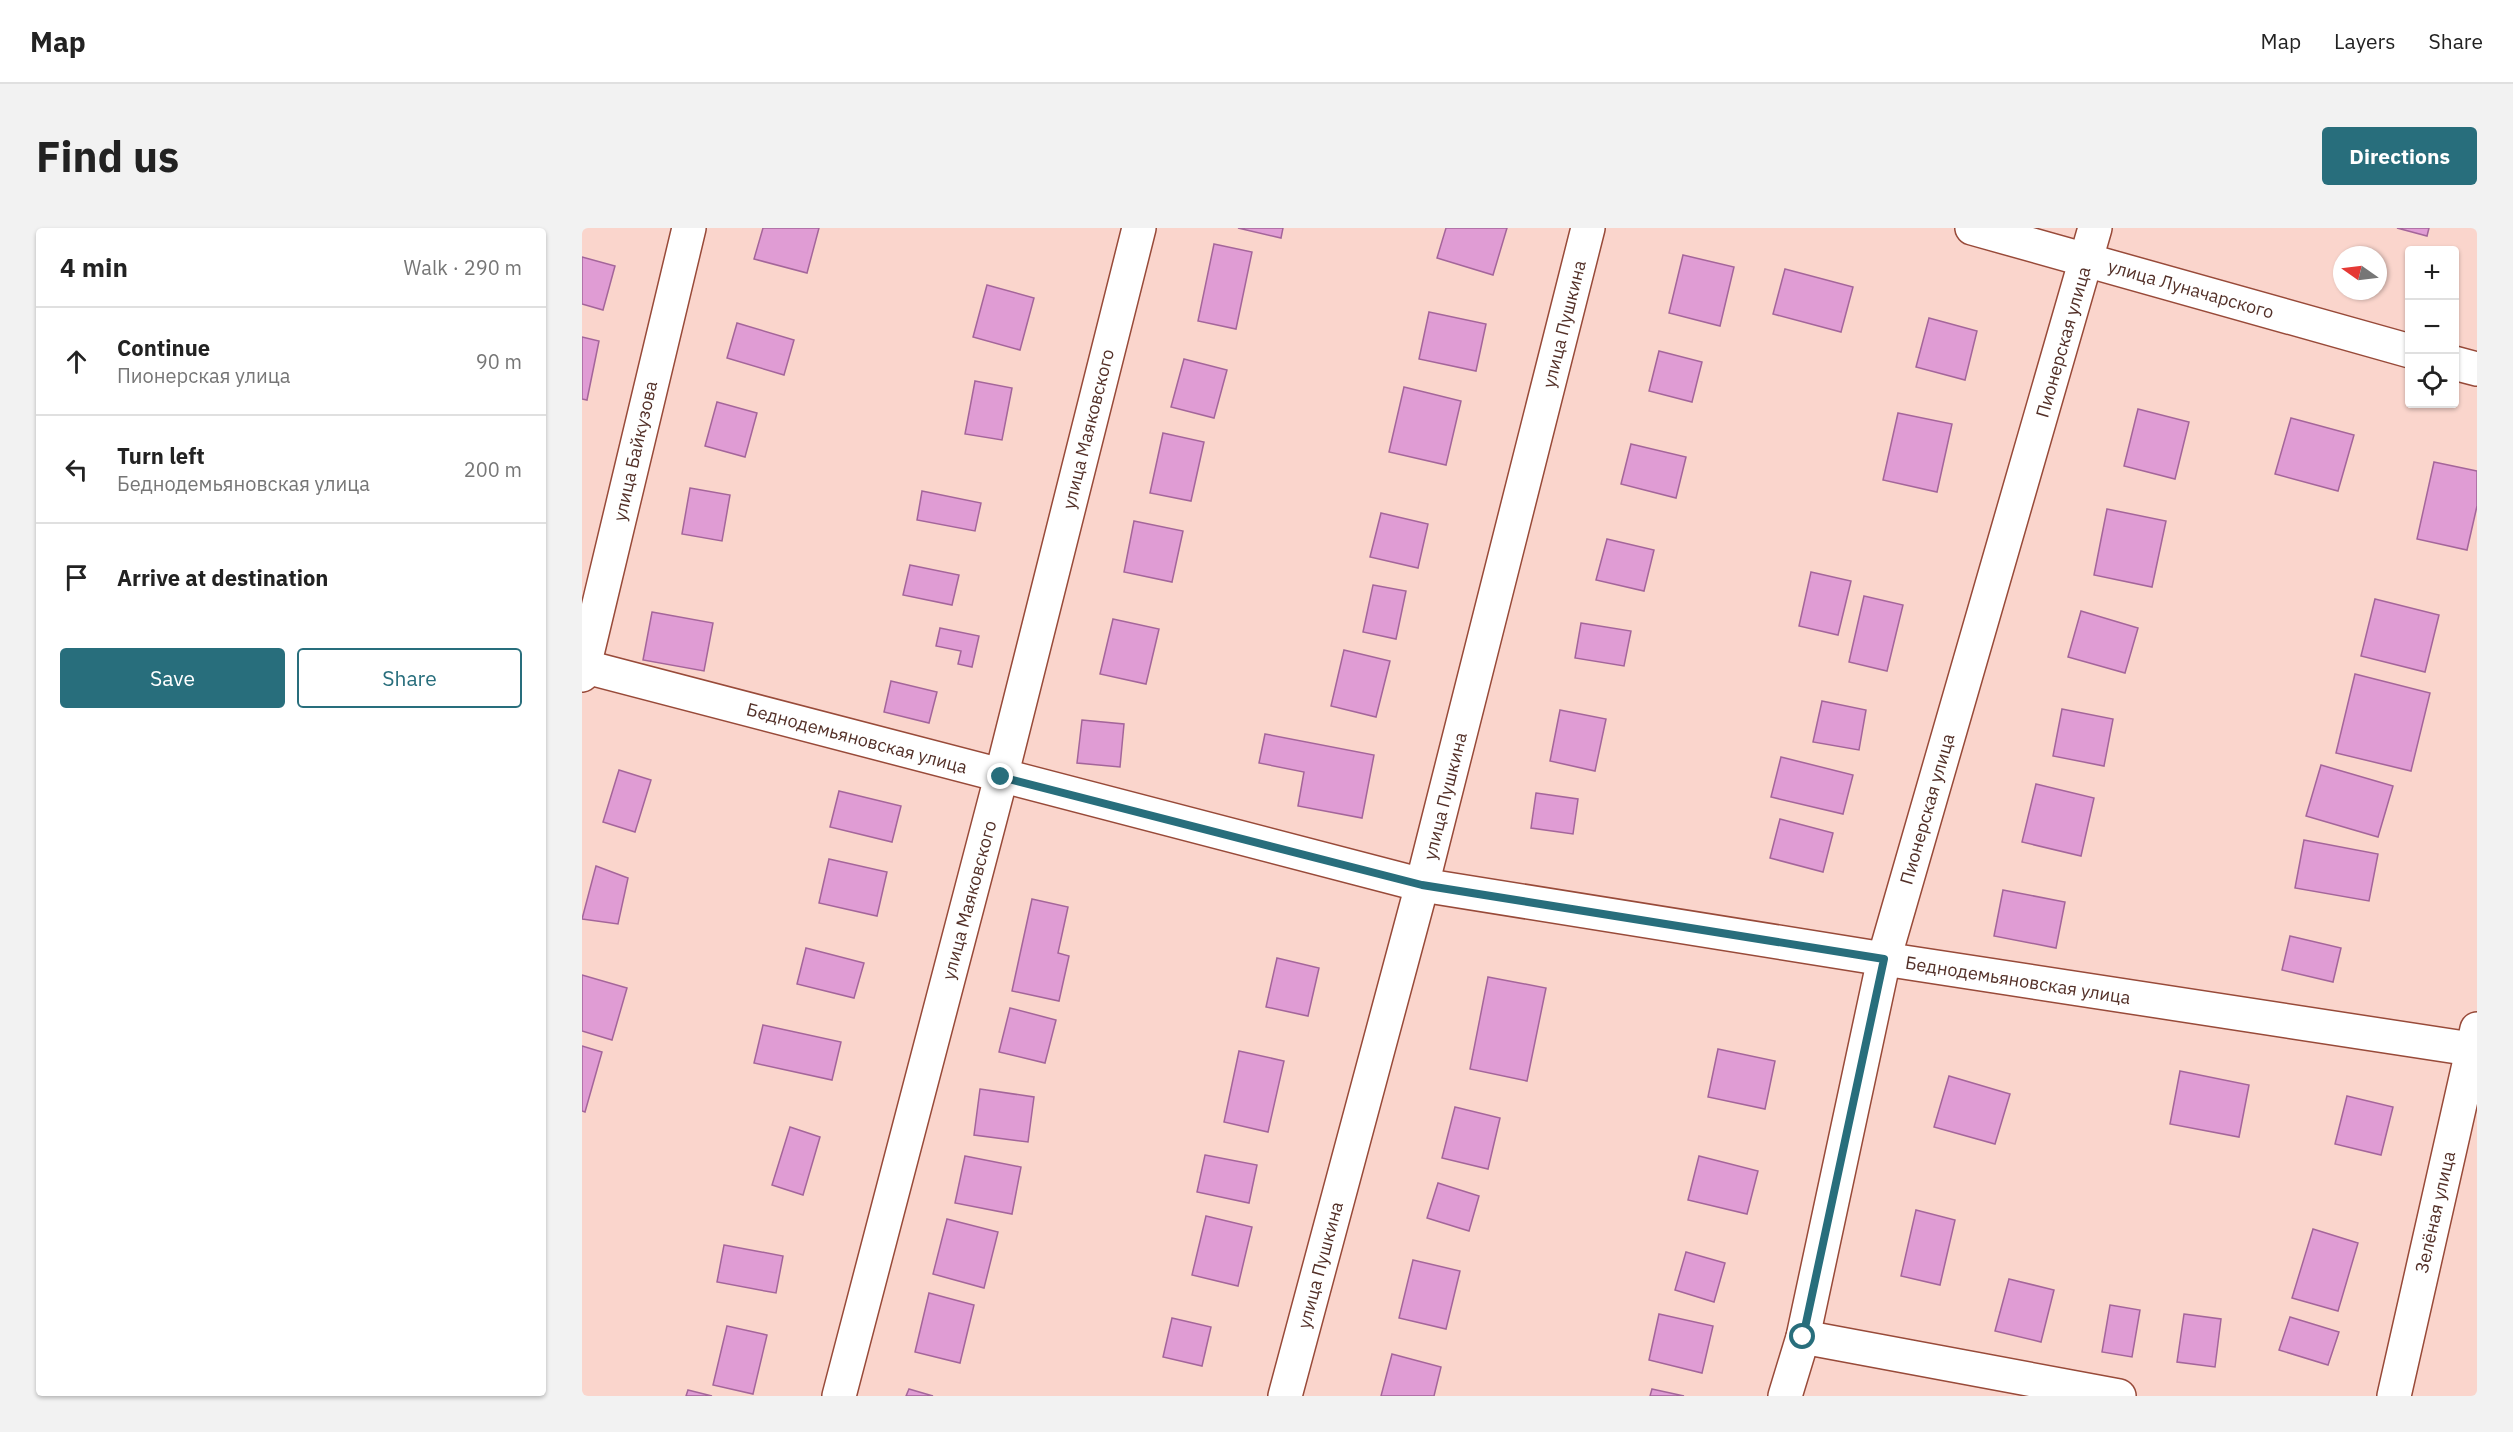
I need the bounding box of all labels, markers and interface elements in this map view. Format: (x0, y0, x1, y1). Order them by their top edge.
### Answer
text: Map (30, 23, 86, 60)
text: Map (2261, 27, 2301, 55)
text: Layers (2334, 27, 2396, 55)
text: Share (2429, 27, 2483, 55)
button: Directions (2322, 127, 2477, 185)
text: Find us (36, 129, 179, 184)
north arrow (2333, 246, 2387, 300)
map controls (2405, 246, 2459, 408)
button: + (2405, 246, 2459, 300)
text: 4 min (60, 250, 128, 284)
text: Walk · 290 m (404, 254, 522, 281)
street label: улица Луначарского (2105, 254, 2277, 324)
street label: улица Пушкина (1537, 257, 1591, 390)
street label: Пионерская улица (2030, 263, 2096, 420)
button: − (2405, 300, 2459, 354)
text: Continue (117, 333, 210, 362)
icon: ahead (60, 345, 93, 378)
street label: улица Маяковского (1057, 347, 1119, 511)
text: 90 m (476, 348, 522, 375)
button: locate (2405, 354, 2459, 408)
text: Пионерская улица (117, 362, 291, 389)
street label: улица Байкузова (608, 378, 662, 523)
text: Turn left (117, 441, 205, 470)
icon: left (60, 453, 93, 486)
text: 200 m (464, 456, 522, 483)
text: Беднодемьяновская улица (117, 470, 370, 497)
icon: arrive (60, 561, 93, 594)
text: Arrive at destination (117, 563, 328, 592)
button: Save (60, 648, 285, 708)
button: Share (297, 648, 522, 708)
street label: Беднодемьяновская улица (744, 697, 970, 779)
street label: улица Пушкина (1418, 729, 1472, 862)
street label: Пионерская улица (1894, 730, 1960, 887)
route end (987, 763, 1013, 789)
street label: улица Маяковского (937, 818, 1001, 982)
street label: Беднодемьяновская улица (1904, 951, 2133, 1009)
street label: Зелёная улица (2410, 1148, 2460, 1275)
street label: улица Пушкина (1292, 1199, 1348, 1331)
route start (1789, 1323, 1815, 1349)

